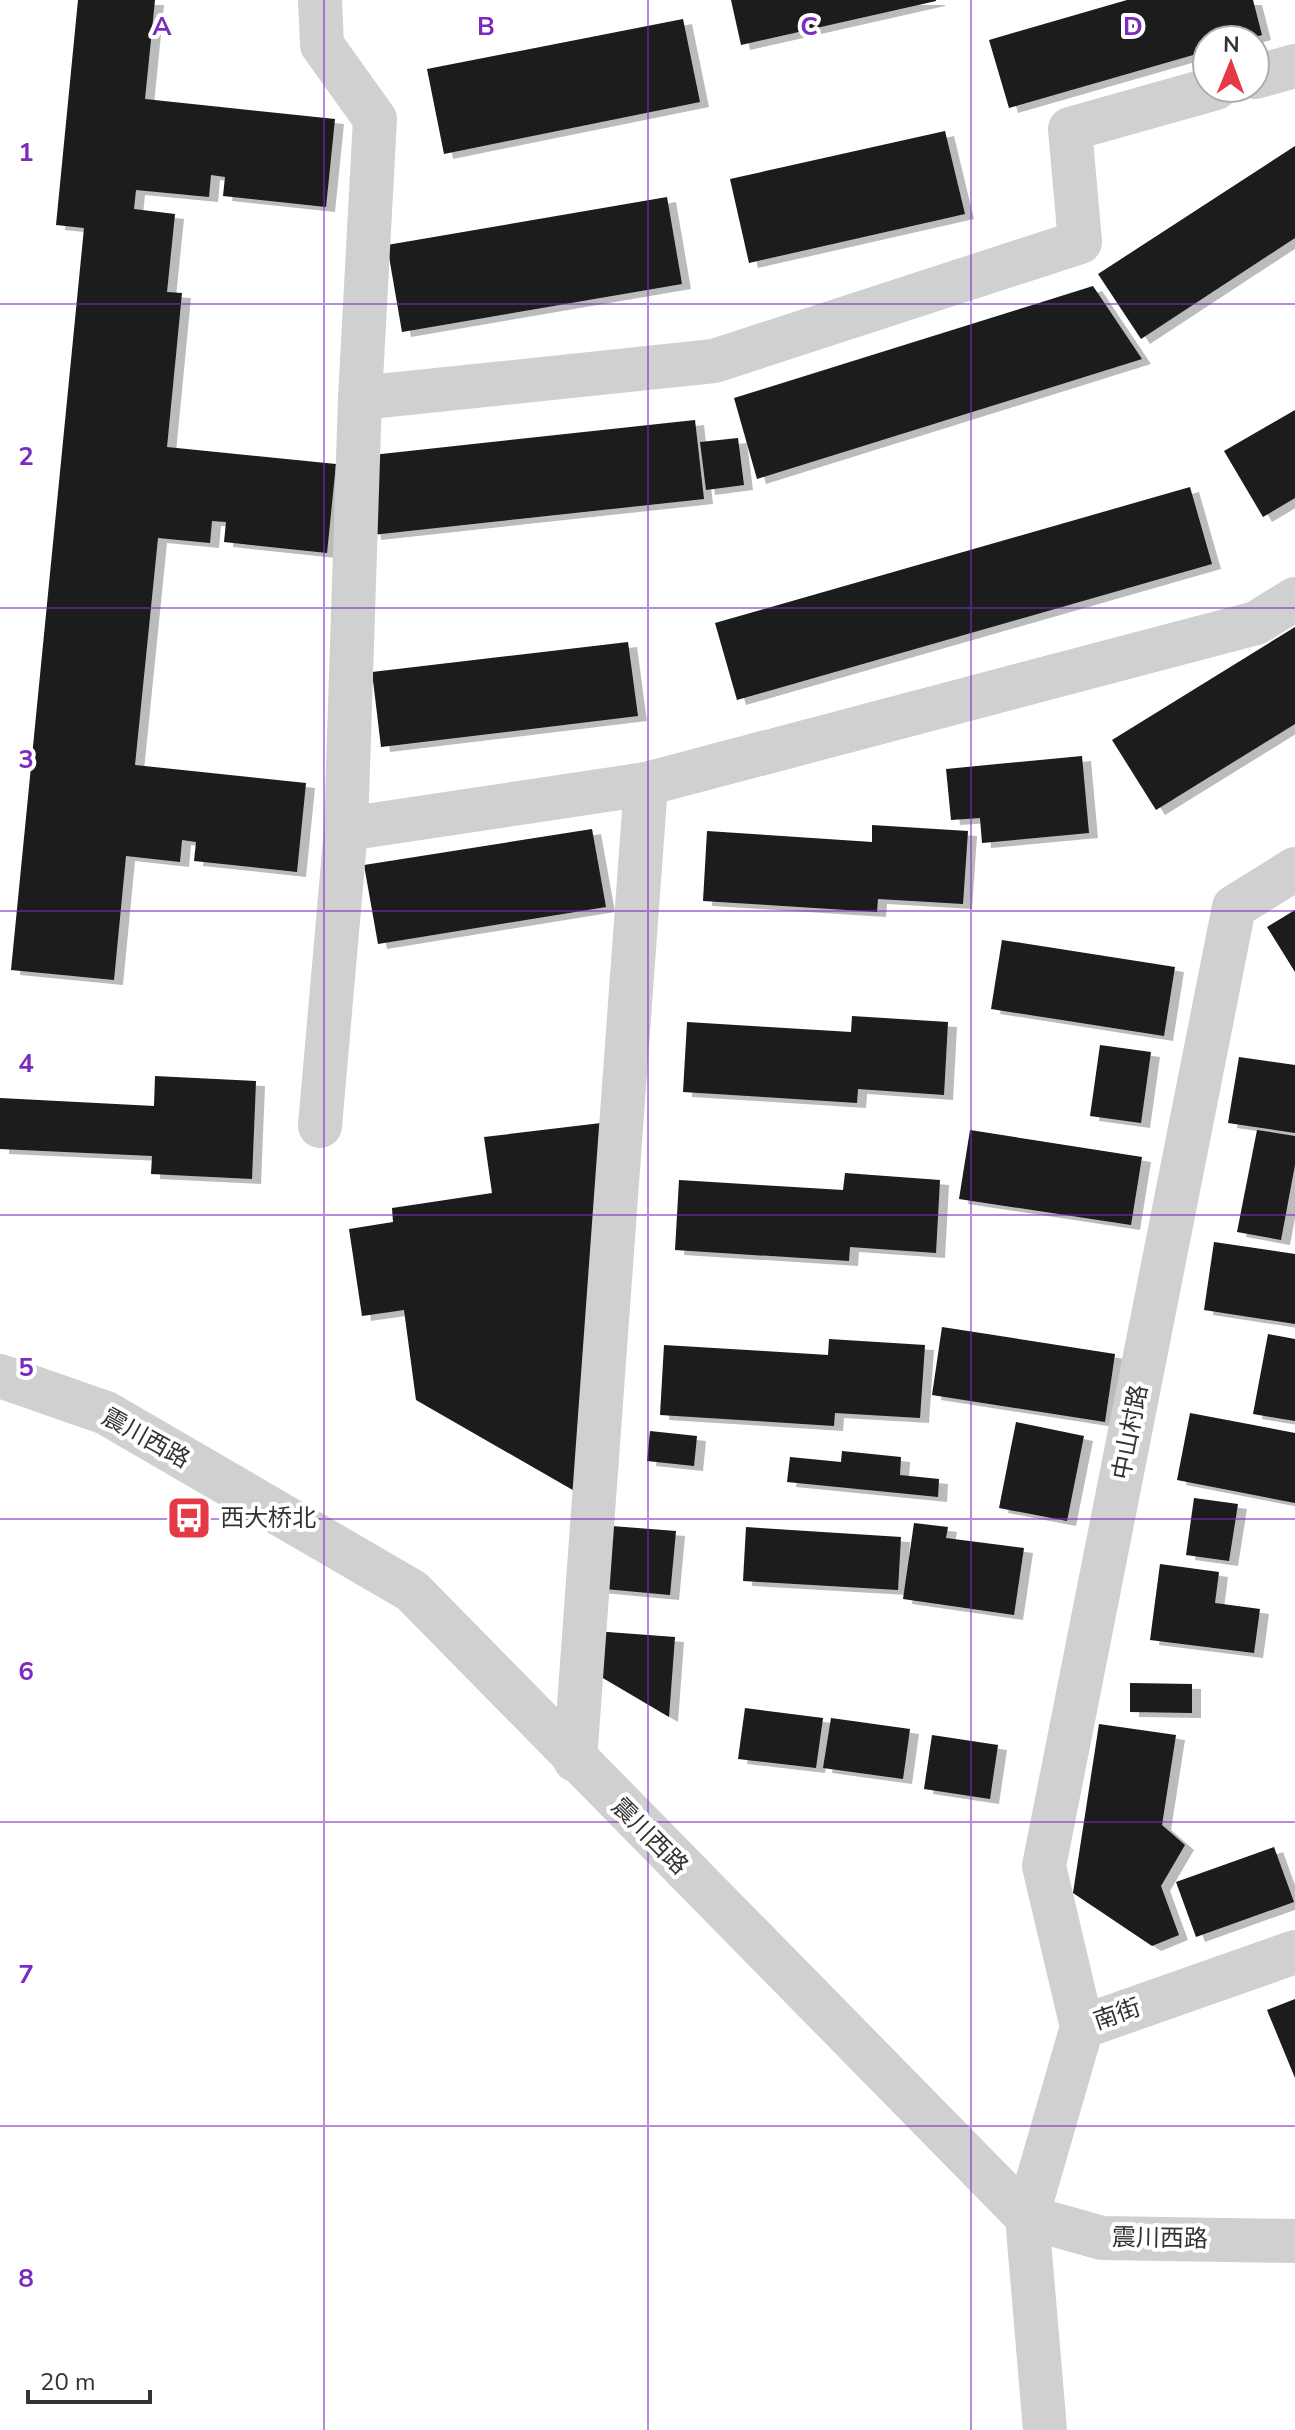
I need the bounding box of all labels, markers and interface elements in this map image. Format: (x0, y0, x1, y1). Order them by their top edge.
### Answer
text: A (152, 9, 172, 44)
text: B (477, 9, 495, 44)
text: C (800, 9, 818, 44)
text: D (1123, 9, 1143, 44)
north arrow (1191, 24, 1271, 104)
text: N (1223, 30, 1240, 60)
text: 1 (18, 135, 34, 170)
text: 2 (18, 439, 34, 474)
text: 3 (18, 742, 34, 777)
text: 4 (18, 1046, 34, 1081)
text: 5 (18, 1350, 34, 1385)
street label: 中山村路 (1105, 1382, 1155, 1482)
street label: 震川西路 (96, 1401, 196, 1475)
bus stop icon: 西大桥北 (165, 1494, 213, 1542)
place label: 西大桥北 (220, 1502, 316, 1534)
text: 6 (18, 1654, 34, 1689)
street label: 震川西路 (605, 1791, 695, 1881)
text: 7 (18, 1957, 34, 1992)
street label: 南街 (1089, 1991, 1145, 2037)
street label: 震川西路 (1112, 2221, 1208, 2255)
text: 8 (18, 2261, 34, 2296)
scale bar (28, 2354, 150, 2404)
text: 20 m (40, 2366, 96, 2398)

